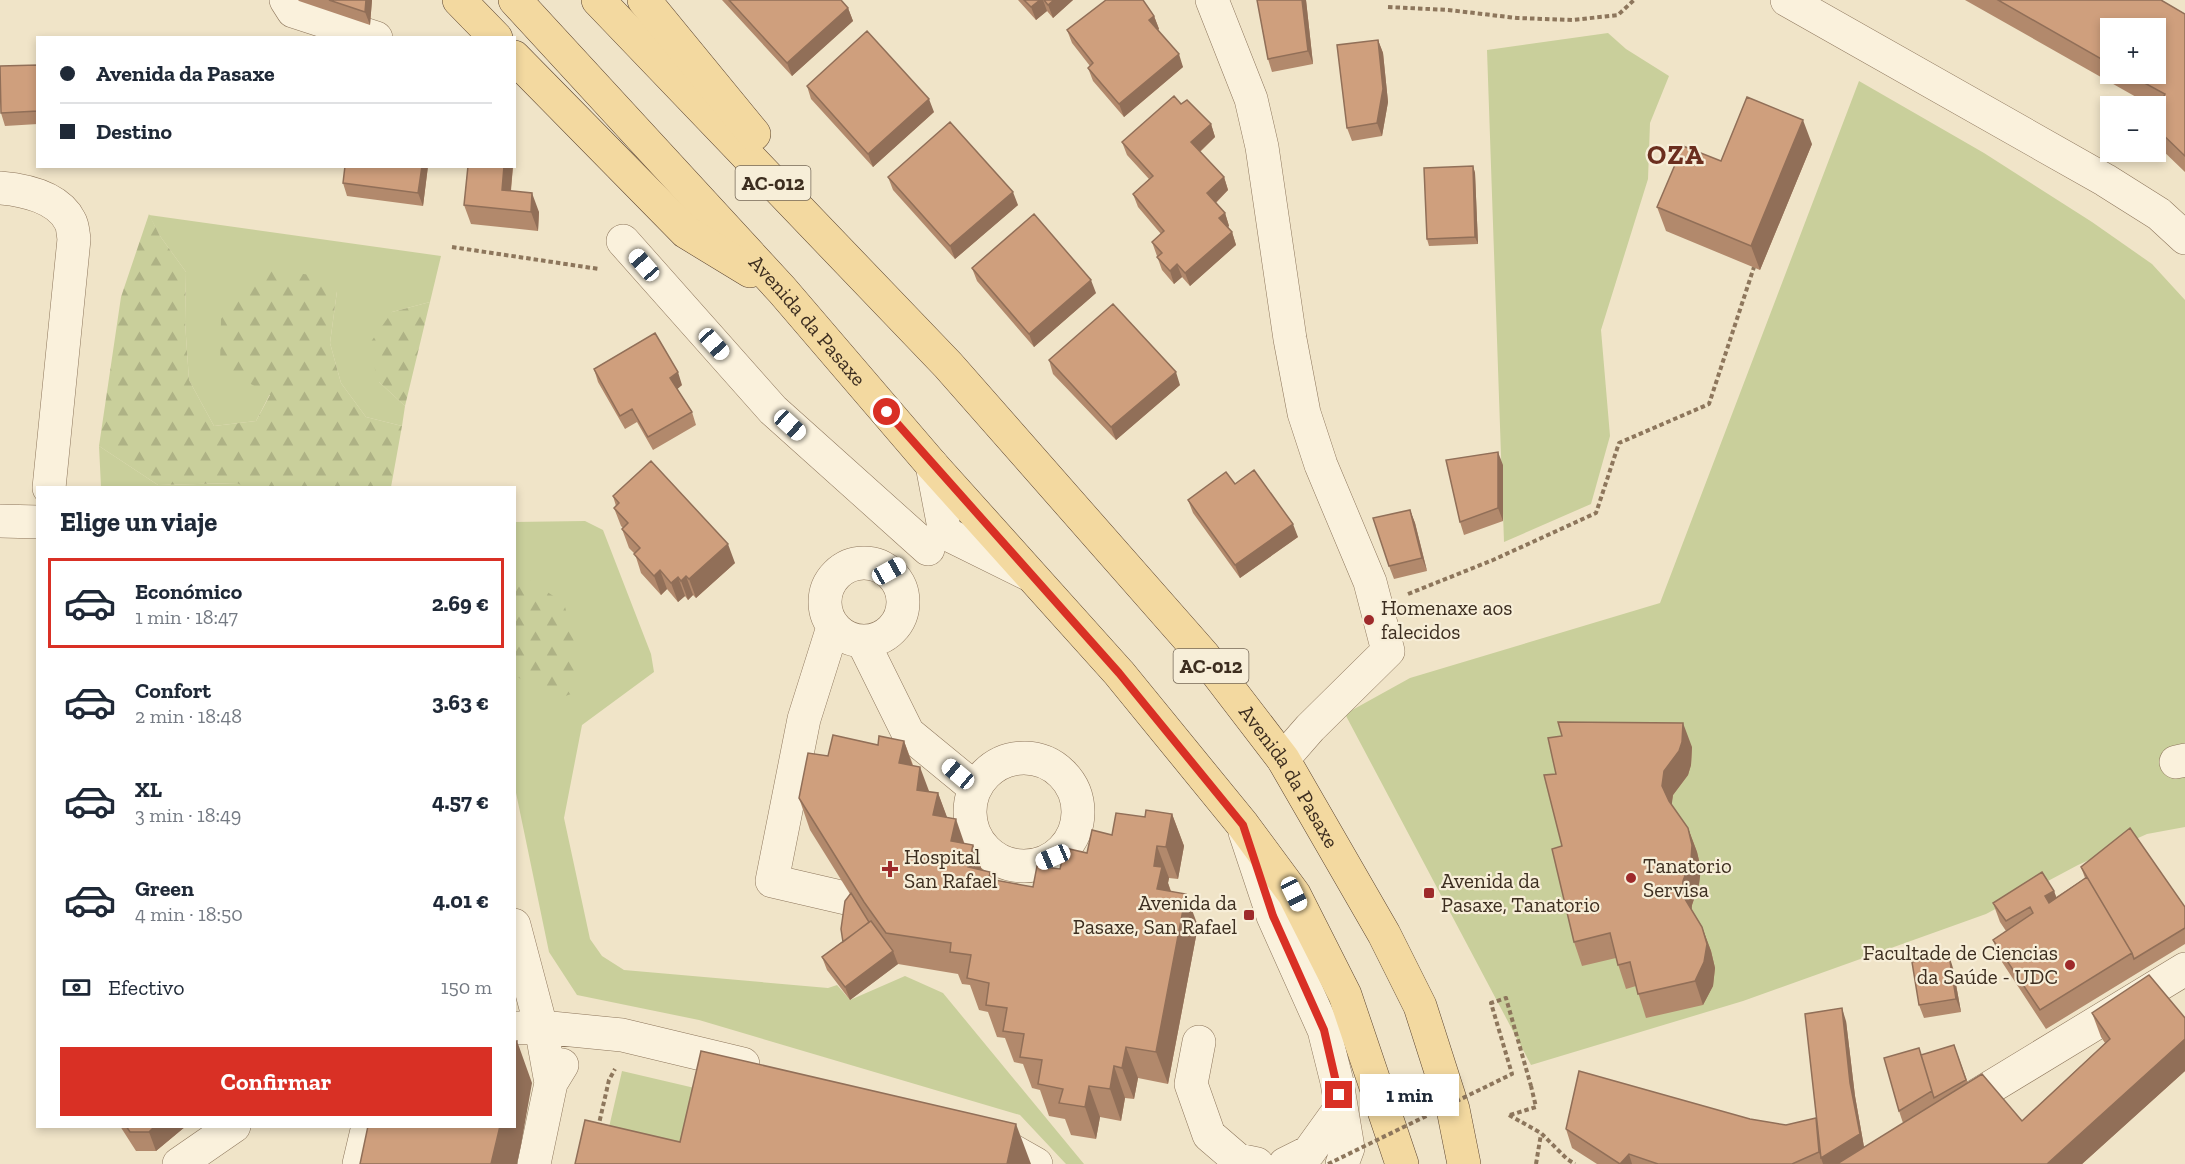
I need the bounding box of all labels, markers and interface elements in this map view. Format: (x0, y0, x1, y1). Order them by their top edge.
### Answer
map controls (2100, 18, 2166, 162)
button: + (2100, 18, 2166, 84)
text: Avenida da Pasaxe (96, 60, 275, 87)
button: − (2100, 96, 2166, 162)
text: Destino (96, 118, 172, 145)
district label: OZA (1647, 139, 1705, 171)
road number: AC-012 (736, 166, 810, 200)
car (625, 246, 663, 284)
street label: Avenida da Pasaxe (744, 250, 872, 391)
car (695, 325, 733, 363)
route start (873, 398, 900, 425)
car (771, 406, 809, 444)
text: Elige un viaje (60, 506, 217, 538)
car (869, 554, 909, 588)
icon: car (63, 576, 117, 630)
text: Económico (135, 578, 242, 605)
text: 2.69 € (432, 590, 489, 617)
place label: Homenaxe aos falecidos (1381, 595, 1513, 644)
text: 1 min · 18:47 (135, 605, 238, 629)
marker: Homenaxe aos falecidos (1362, 613, 1376, 627)
road number: AC-012 (1174, 649, 1248, 683)
icon: car (63, 675, 117, 729)
text: Confort (135, 677, 211, 704)
text: 3.63 € (432, 689, 489, 716)
street label: Avenida da Pasaxe (1234, 700, 1345, 852)
text: 2 min · 18:48 (135, 704, 242, 728)
car (938, 756, 978, 792)
icon: car (63, 774, 117, 828)
text: XL (135, 776, 162, 803)
text: 4.57 € (432, 788, 489, 815)
text: 3 min · 18:49 (135, 803, 241, 827)
car (1033, 842, 1073, 872)
place label: Hospital San Rafael (904, 844, 998, 893)
place label: Tanatorio Servisa (1643, 853, 1732, 902)
marker: Hospital San Rafael (881, 860, 899, 878)
place label: Avenida da Pasaxe, Tanatorio (1441, 868, 1600, 917)
marker: Tanatorio Servisa (1624, 871, 1638, 885)
icon: car (63, 873, 117, 927)
car (1278, 874, 1310, 914)
text: Green (135, 875, 194, 902)
marker: Avenida da Pasaxe, Tanatorio (1422, 886, 1436, 900)
text: 4.01 € (433, 887, 489, 914)
place label: Avenida da Pasaxe, San Rafael (1073, 890, 1237, 939)
text: 4 min · 18:50 (135, 902, 243, 926)
marker: Avenida da Pasaxe, San Rafael (1242, 908, 1256, 922)
place label: Facultade de Ciencias da Saúde - UDC (1863, 940, 2058, 989)
marker: Facultade de Ciencias da Saúde - UDC (2063, 958, 2077, 972)
icon: cash (60, 971, 93, 1004)
text: Efectivo (108, 974, 184, 1001)
text: 150 m (441, 975, 492, 999)
button: Confirmar (60, 1047, 492, 1116)
callout: 1 min (1360, 1074, 1459, 1116)
route end (1325, 1081, 1352, 1108)
text: 1 min (1386, 1083, 1433, 1107)

